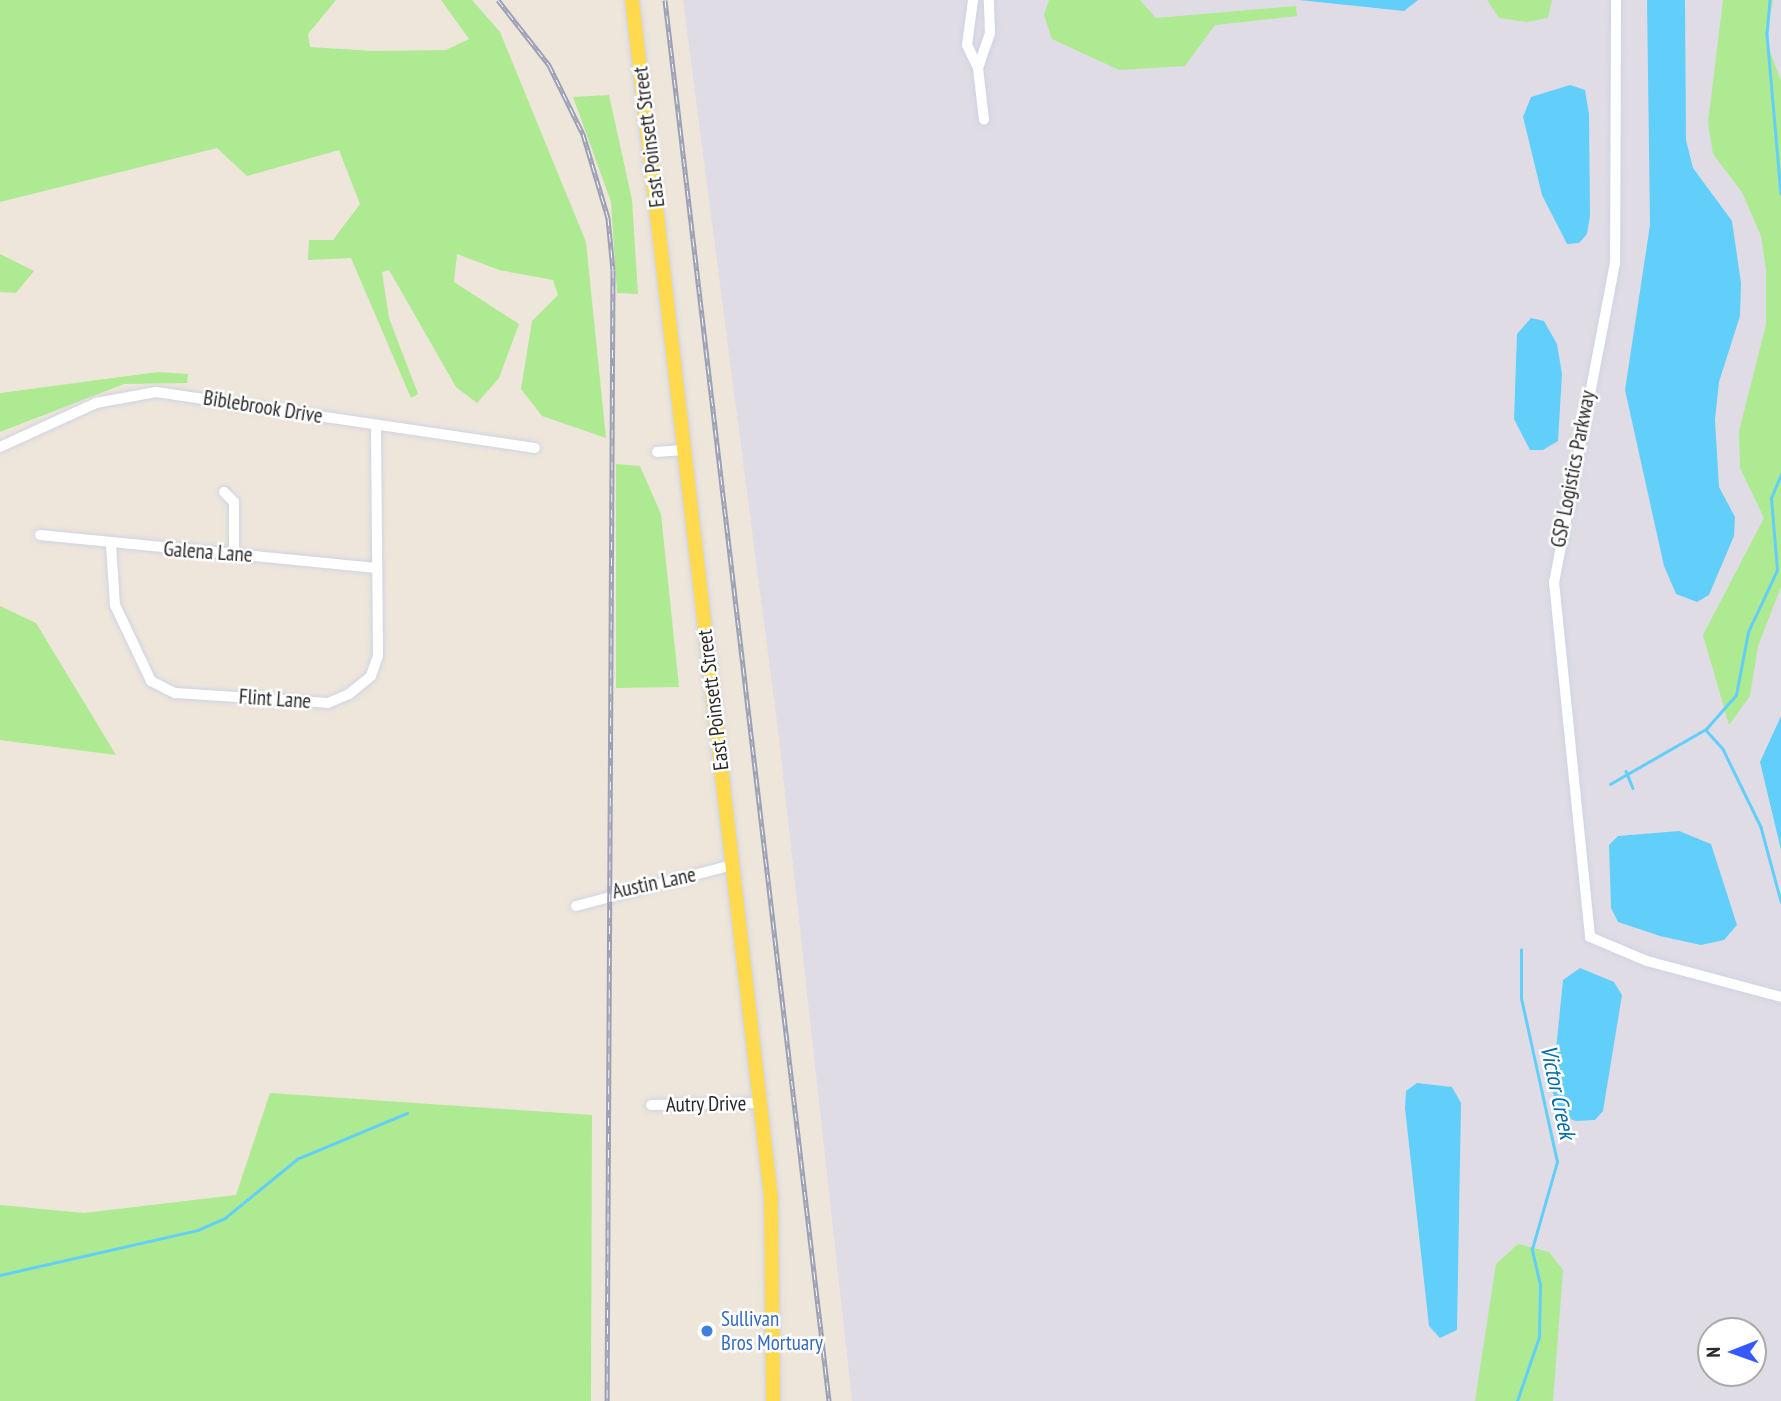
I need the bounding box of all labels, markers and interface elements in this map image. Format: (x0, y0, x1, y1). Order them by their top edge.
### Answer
street label: East Poinsett Street (628, 65, 670, 209)
street label: Biblebrook Drive (201, 385, 325, 429)
street label: GSP Logistics Parkway (1545, 388, 1601, 550)
street label: Galena Lane (163, 536, 253, 568)
street label: East Poinsett Street (692, 628, 734, 772)
street label: Flint Lane (238, 684, 312, 714)
street label: Austin Lane (610, 862, 698, 904)
water label: Victor Creek (1535, 1042, 1581, 1142)
street label: Autry Drive (665, 1091, 747, 1117)
place label: Sullivan Bros Mortuary (721, 1306, 823, 1356)
north arrow (1697, 1317, 1767, 1387)
marker: Sullivan Bros Mortuary (699, 1323, 715, 1339)
text: N (1701, 1347, 1725, 1358)

